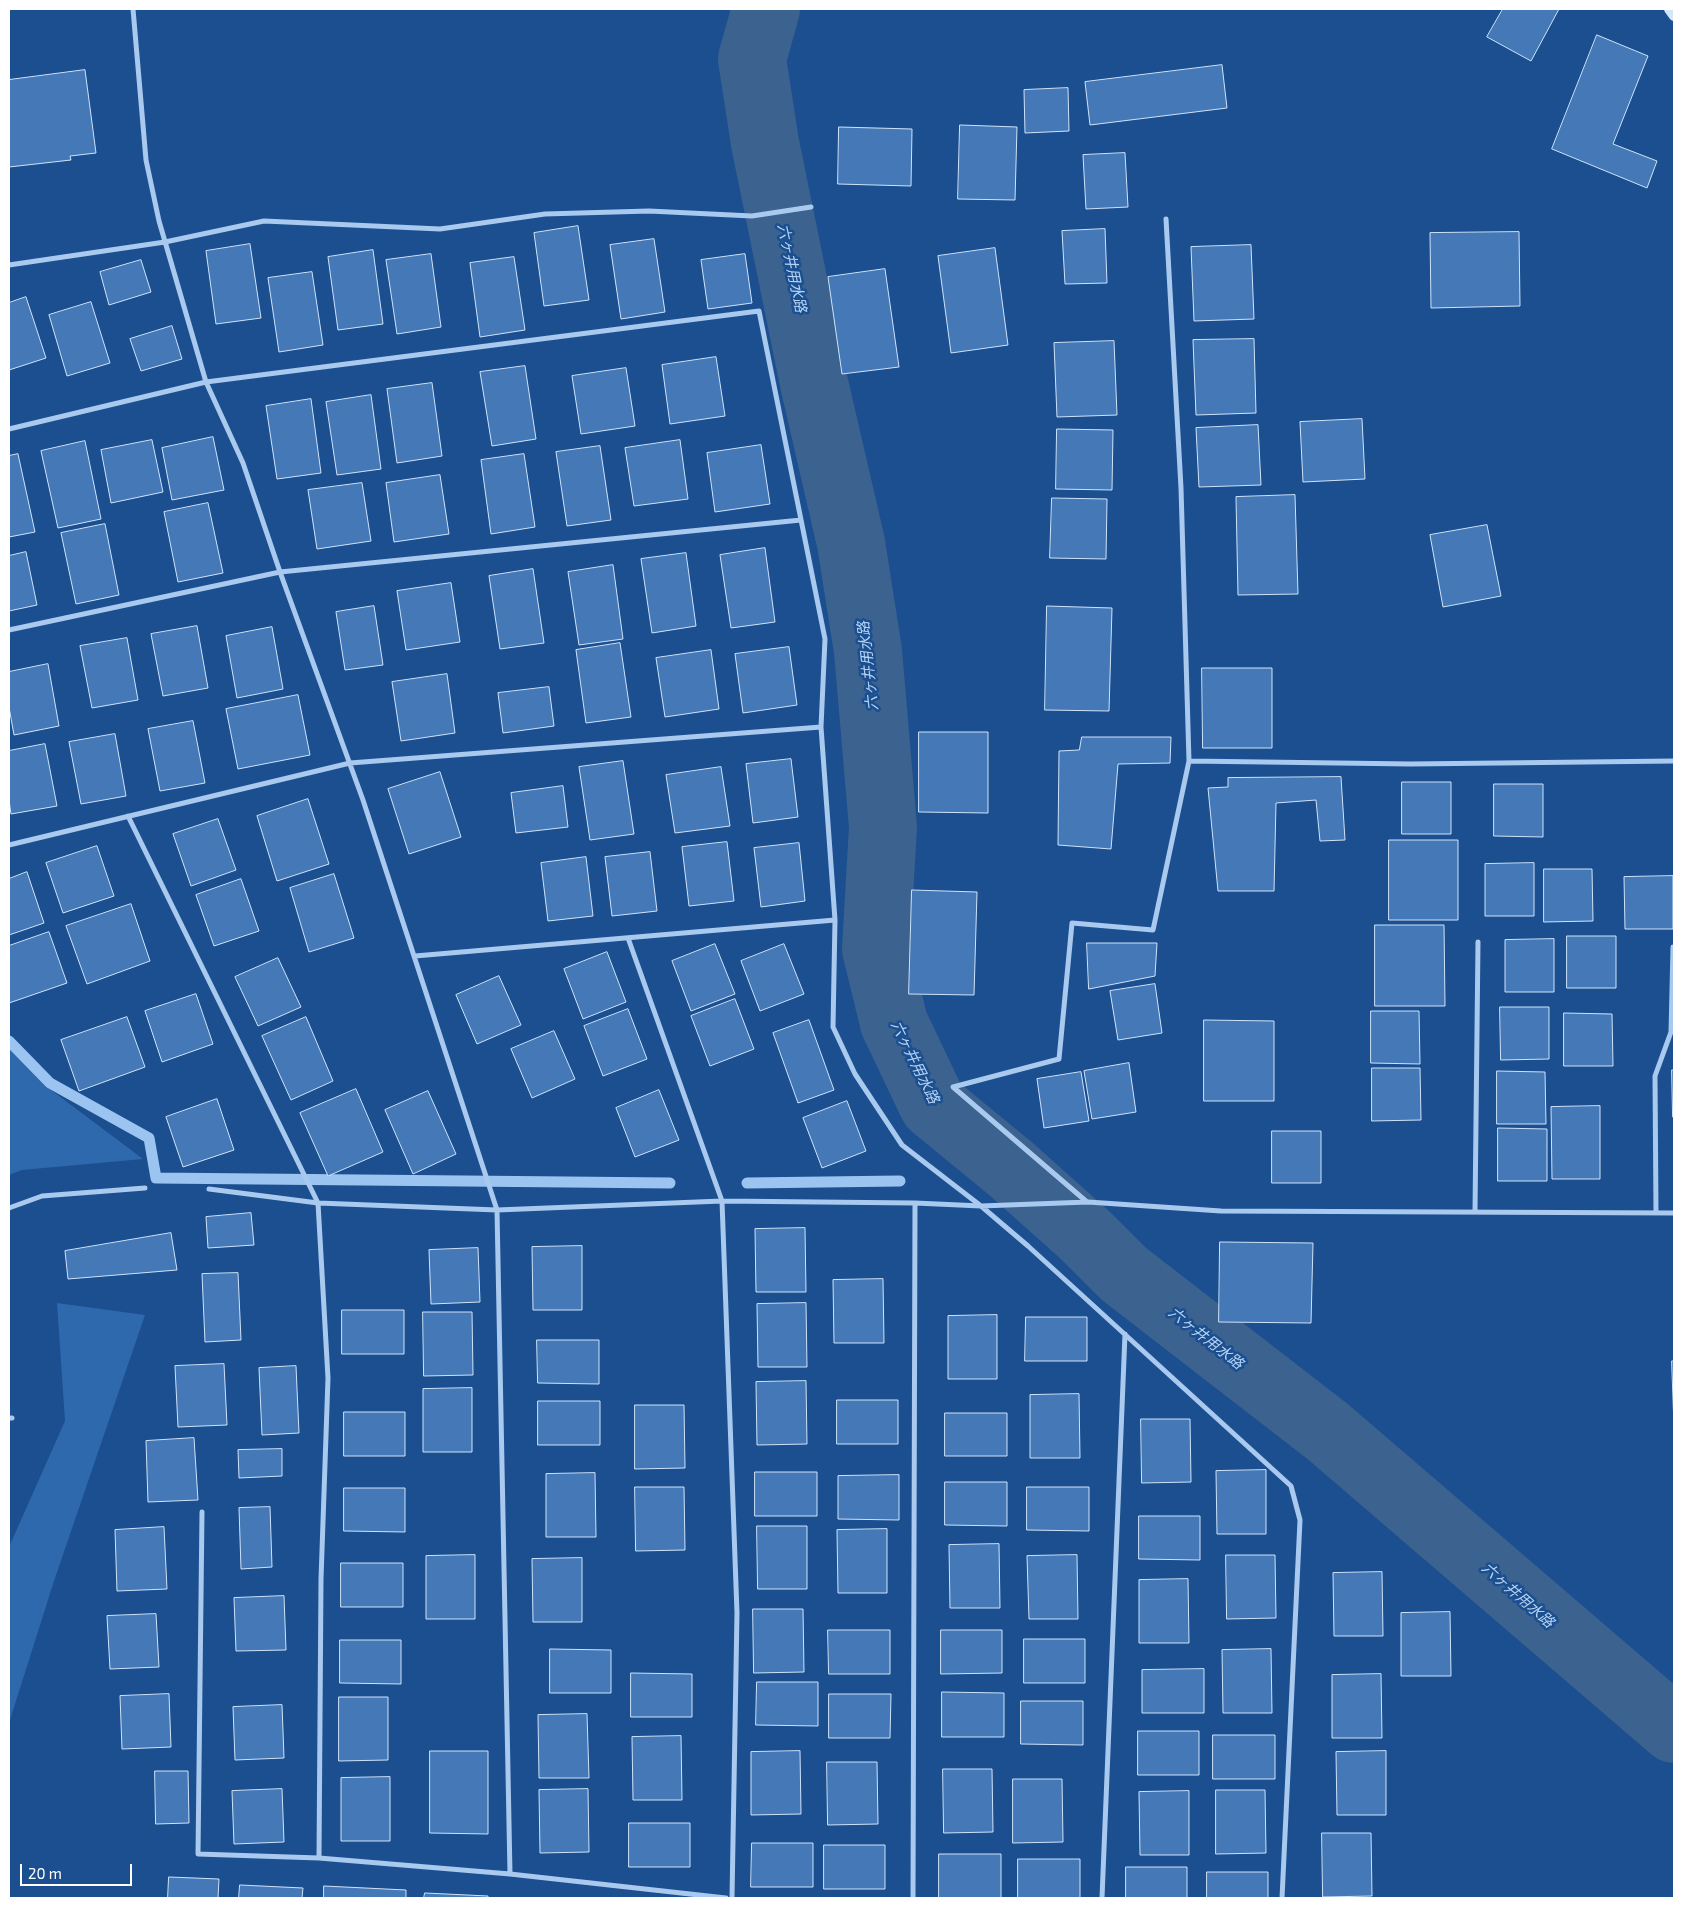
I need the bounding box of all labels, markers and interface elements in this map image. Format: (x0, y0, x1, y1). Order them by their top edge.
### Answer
water label: 六ヶ井用水路 (774, 222, 810, 314)
water label: 六ヶ井用水路 (854, 620, 882, 712)
water label: 六ヶ井用水路 (887, 1018, 943, 1106)
water label: 六ヶ井用水路 (1165, 1303, 1247, 1373)
water label: 六ヶ井用水路 (1478, 1559, 1558, 1631)
scale bar (22, 1854, 135, 1886)
text: 20 m (28, 1864, 62, 1882)

